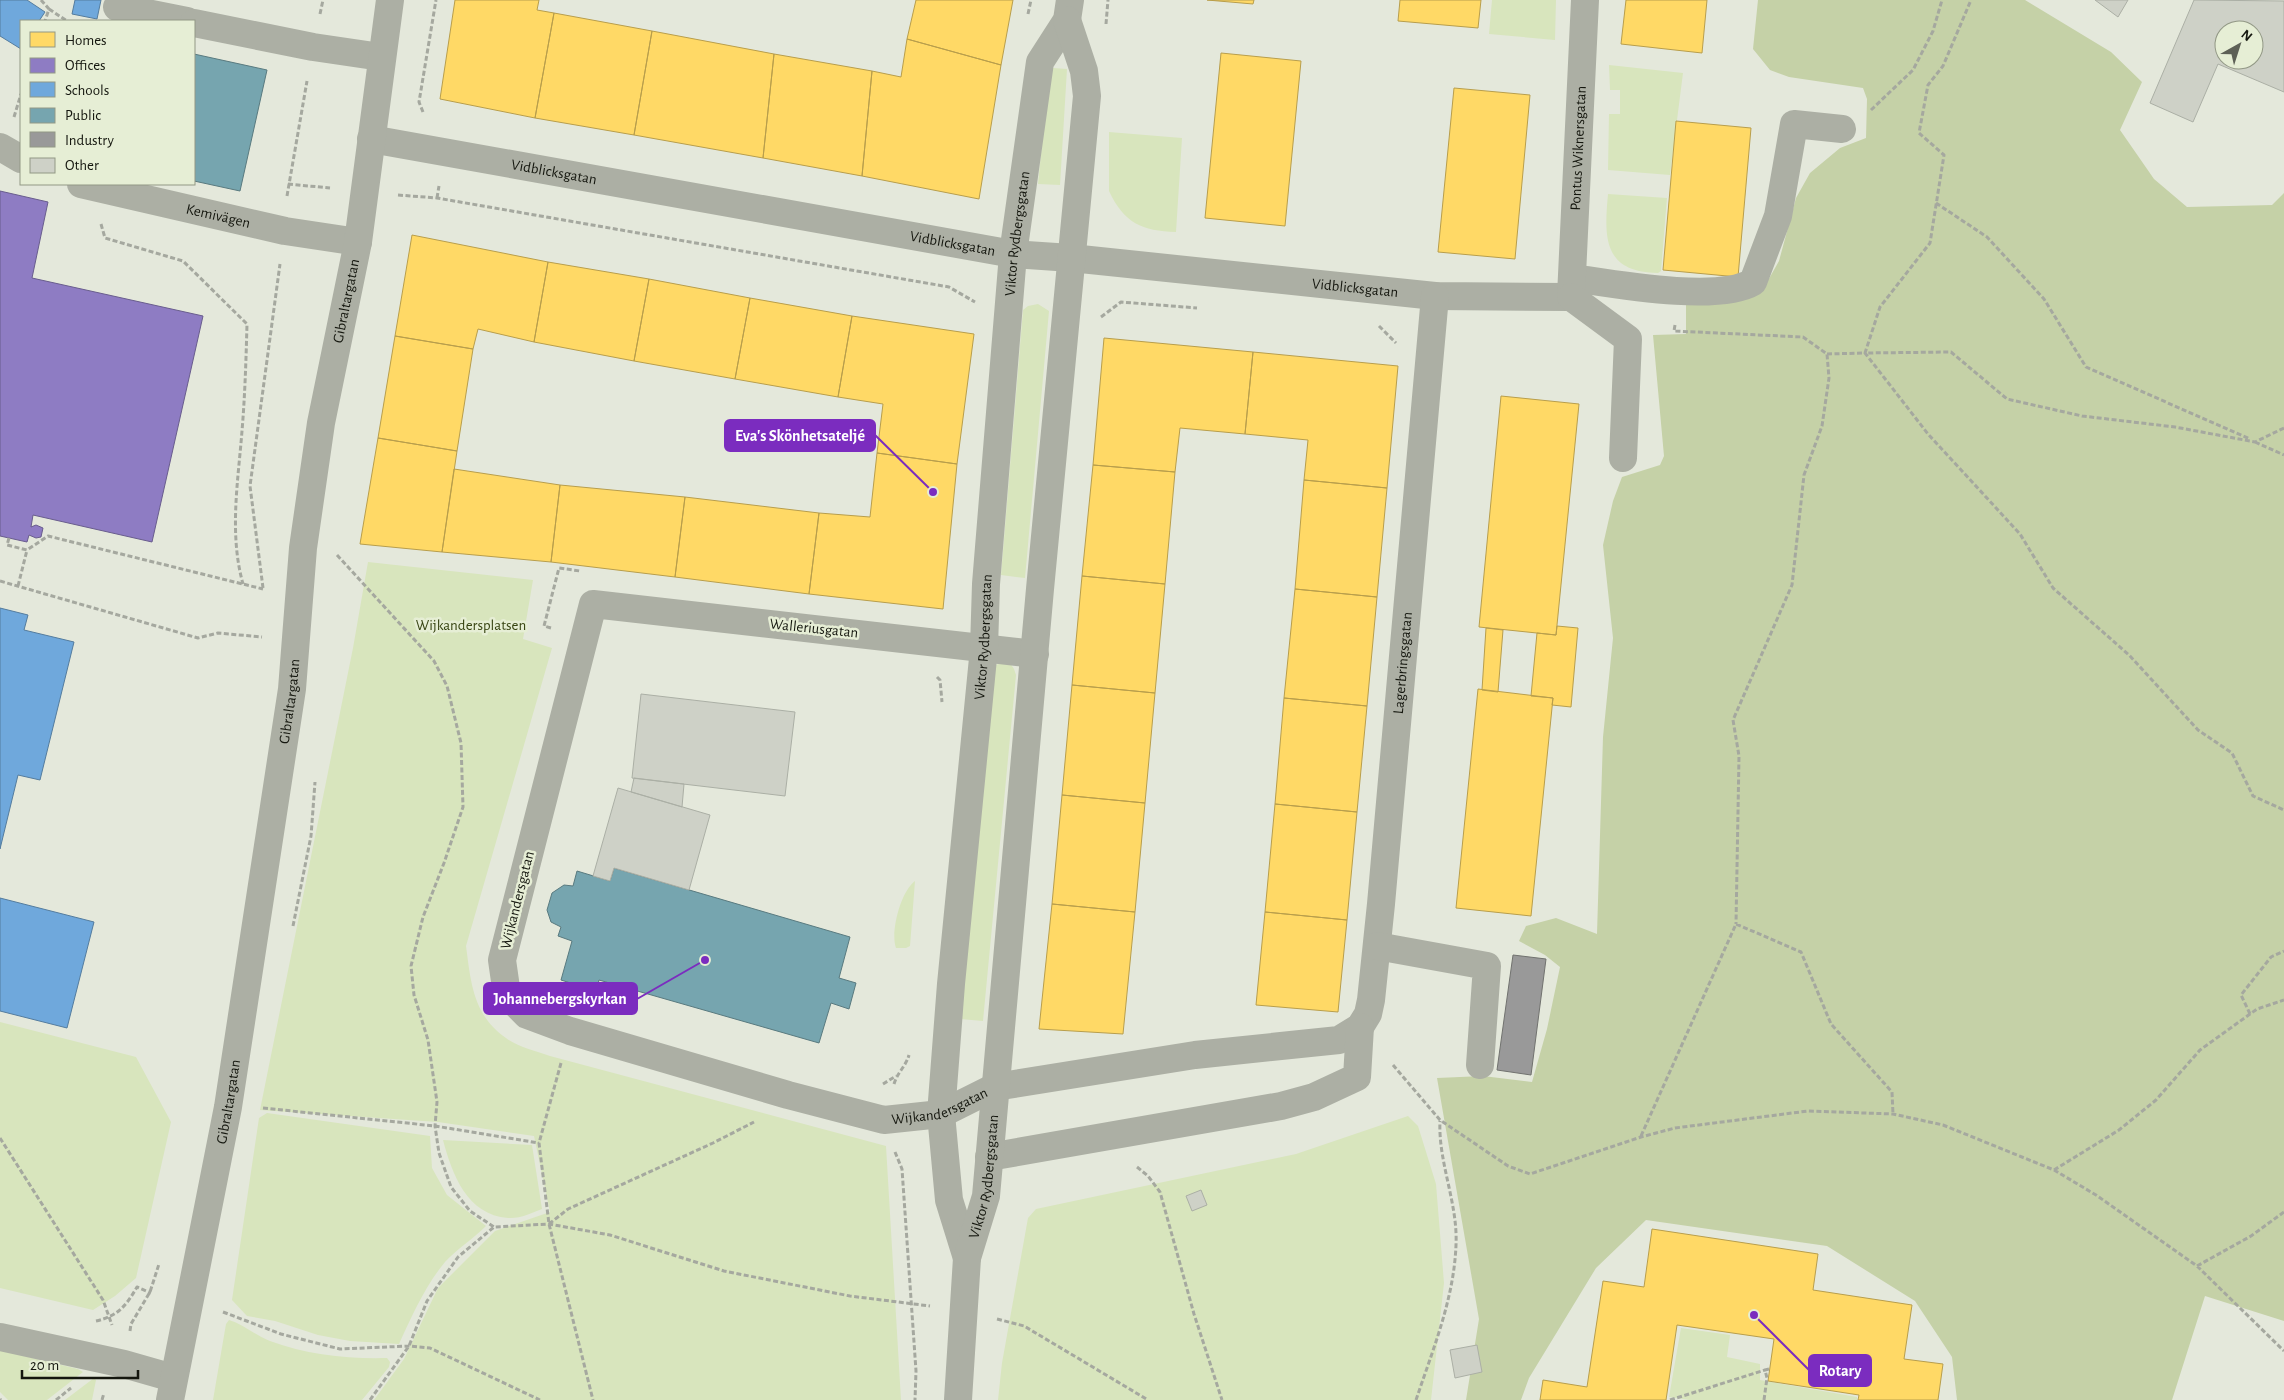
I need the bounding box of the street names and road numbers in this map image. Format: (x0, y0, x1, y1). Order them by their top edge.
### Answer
street label: Pontus Wiknersgatan (1568, 85, 1589, 211)
street label: Vidblicksgatan (510, 157, 598, 187)
street label: Viktor Rydbergsgatan (1003, 170, 1033, 297)
street label: Kemivägen (185, 201, 252, 231)
street label: Vidblicksgatan (909, 229, 997, 259)
street label: Gibraltargatan (331, 258, 362, 344)
street label: Vidblicksgatan (1311, 276, 1399, 300)
street label: Viktor Rydbergsgatan (972, 574, 995, 701)
street label: Lagerbringsgatan (1391, 611, 1415, 715)
street label: Walleriusgatan (769, 616, 859, 641)
street label: Gibraltargatan (277, 658, 302, 745)
street label: Wijkandersgatan (498, 850, 537, 951)
street label: Gibraltargatan (214, 1058, 243, 1145)
street label: Wijkandersgatan (891, 1085, 990, 1127)
street label: Viktor Rydbergsgatan (966, 1114, 1001, 1240)

